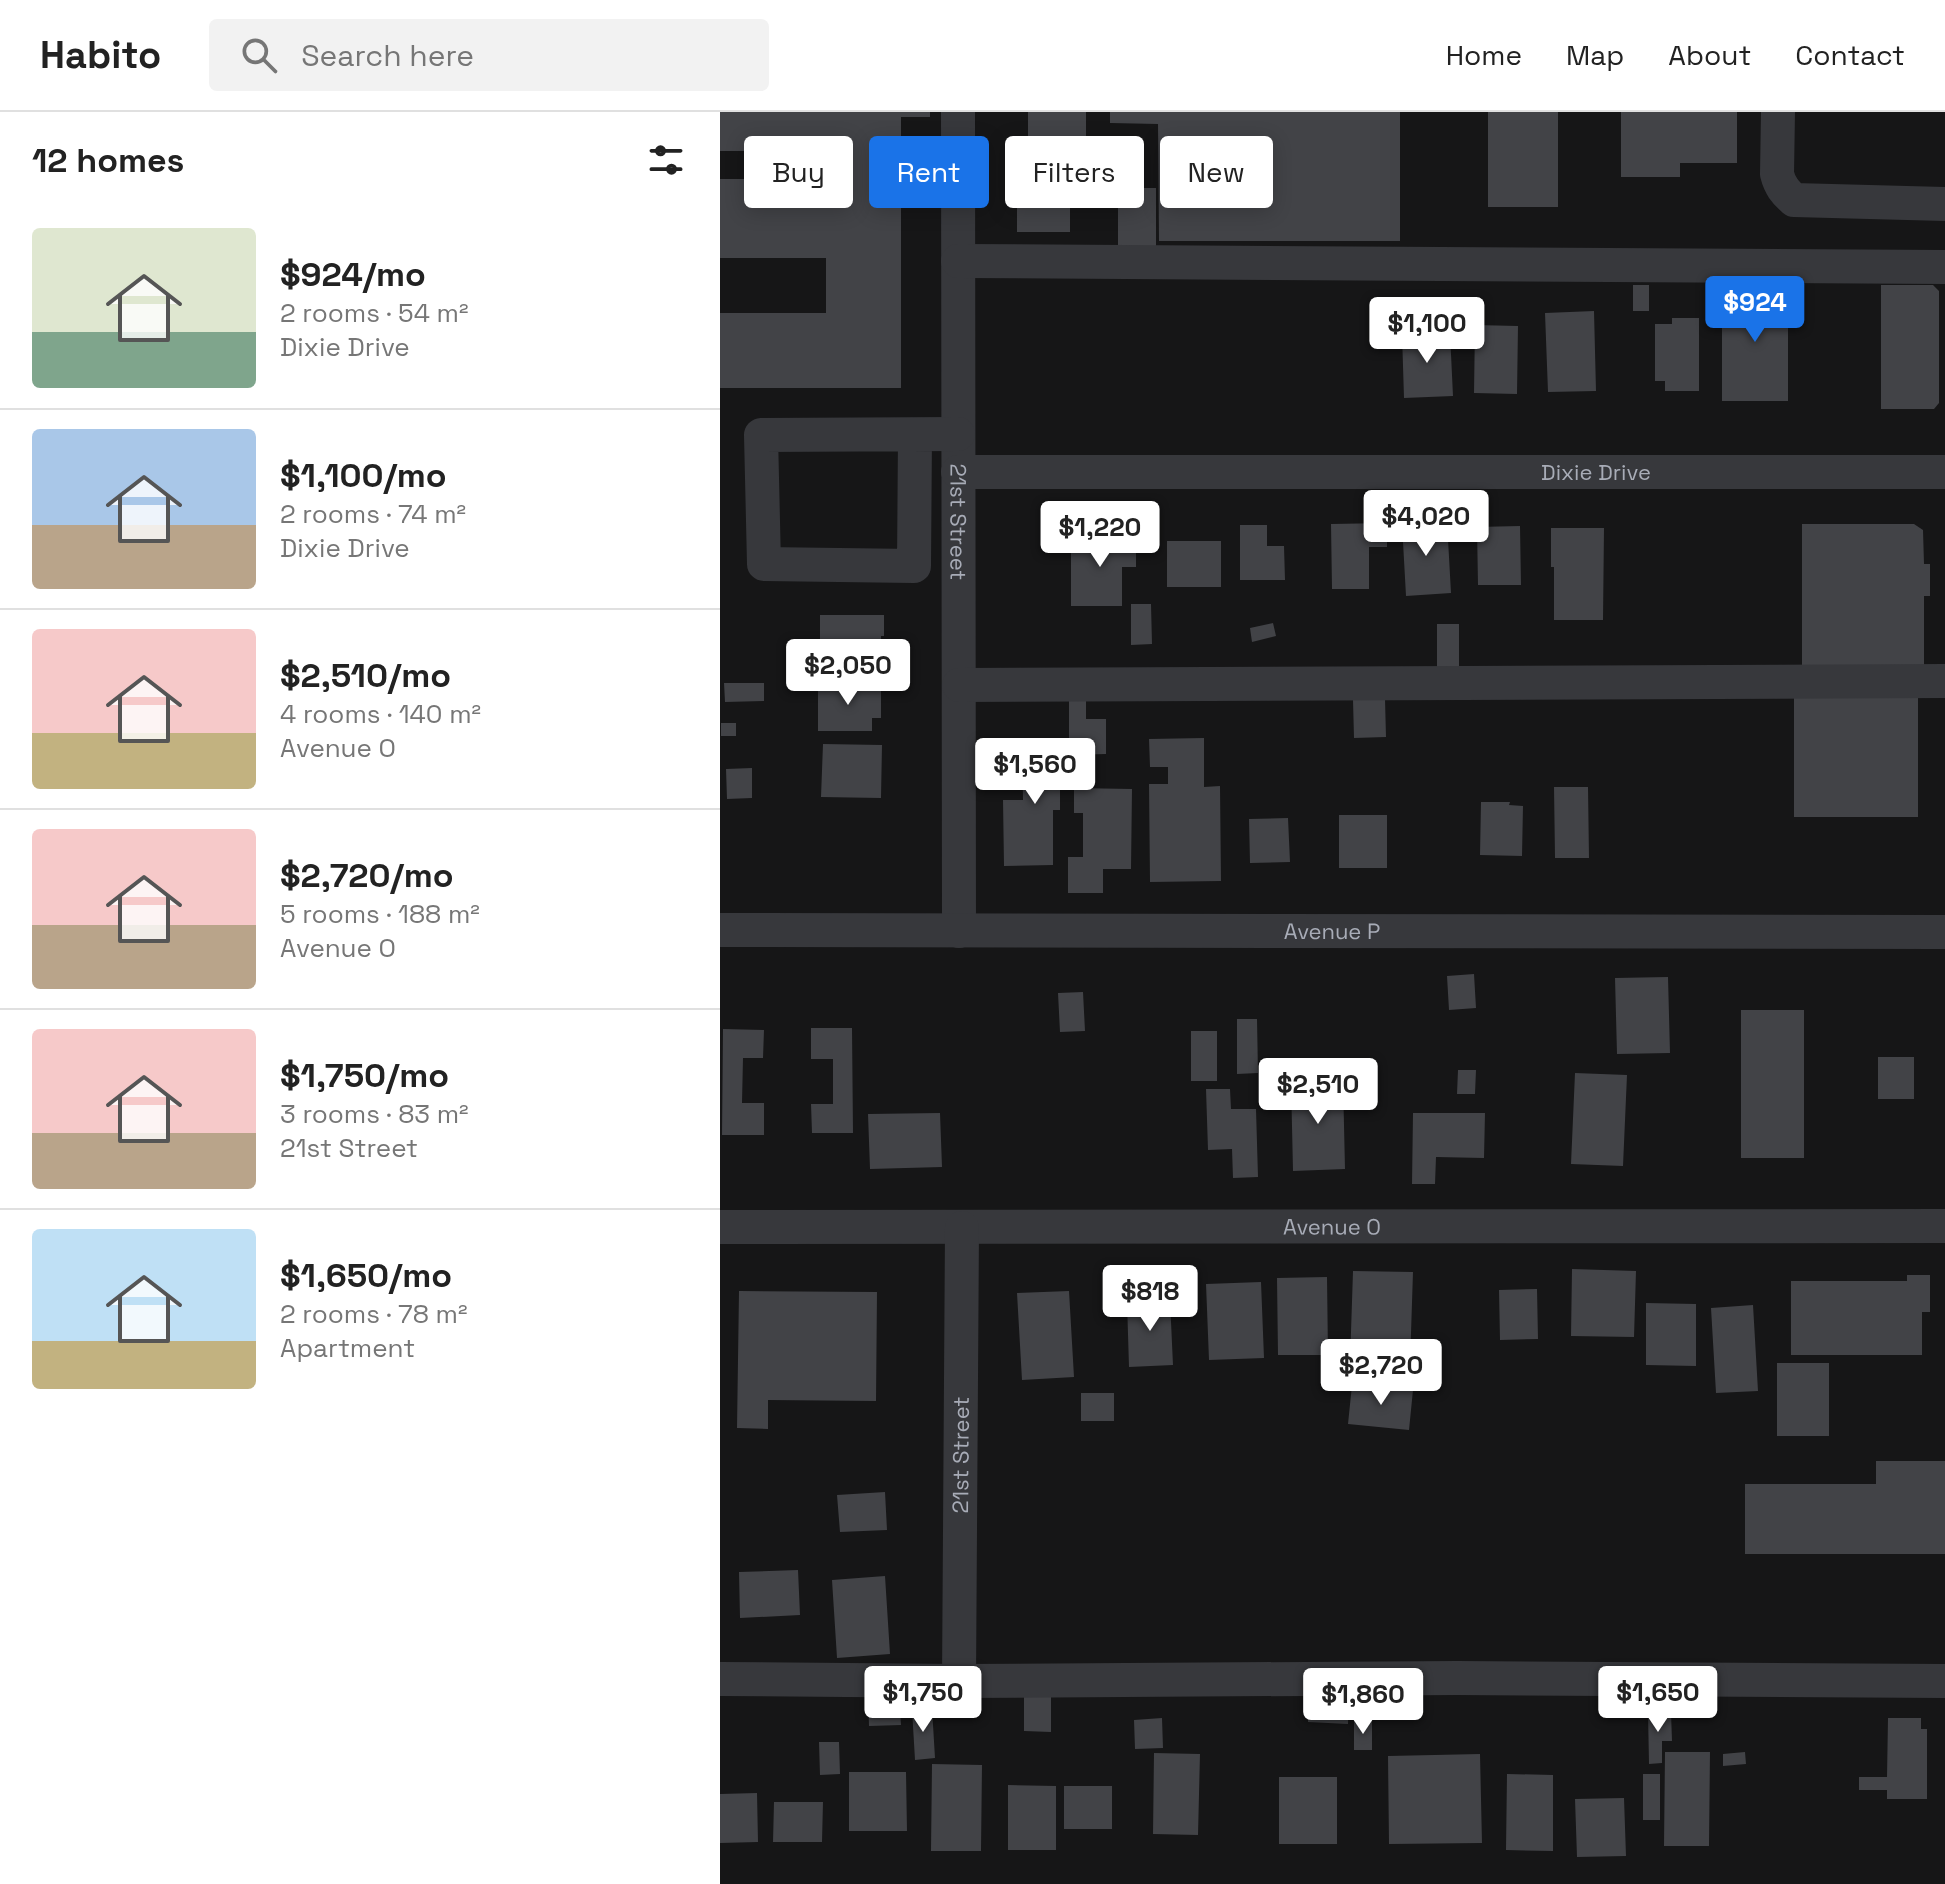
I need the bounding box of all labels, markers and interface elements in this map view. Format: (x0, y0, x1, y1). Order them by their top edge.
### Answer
search box (209, 19, 769, 91)
text: Habito (40, 31, 161, 79)
icon: search (237, 33, 281, 77)
text: Search here (301, 36, 474, 75)
text: Home (1446, 37, 1522, 73)
text: Map (1566, 37, 1624, 73)
text: About (1668, 37, 1751, 73)
text: Contact (1795, 37, 1905, 73)
chip: Buy (744, 136, 853, 208)
chip: Rent (869, 136, 989, 208)
chip: Filters (1005, 136, 1144, 208)
chip: New (1160, 136, 1273, 208)
icon: filters (644, 138, 688, 182)
text: 12 homes (32, 139, 184, 182)
text: $924/mo (280, 253, 426, 296)
icon: home (96, 260, 192, 356)
pin: $924 (1708, 276, 1802, 344)
text: $924 (1723, 285, 1787, 319)
text: 2 rooms · 54 m² (280, 296, 469, 330)
pin: $1,100 (1362, 297, 1492, 365)
text: $1,100 (1387, 306, 1467, 340)
text: Dixie Drive (280, 330, 410, 364)
text: $1,100/mo (280, 454, 447, 497)
street label: Dixie Drive (1541, 458, 1651, 486)
icon: home (96, 461, 192, 557)
street label: 21st Street (944, 464, 973, 580)
pin: $4,020 (1361, 490, 1491, 558)
text: 2 rooms · 74 m² (280, 497, 466, 531)
text: $4,020 (1382, 499, 1470, 533)
pin: $1,220 (1035, 501, 1165, 569)
text: $1,220 (1059, 510, 1141, 544)
text: Dixie Drive (280, 531, 410, 565)
pin: $2,050 (783, 639, 913, 707)
text: $2,050 (804, 648, 892, 682)
text: $2,510/mo (280, 654, 451, 697)
icon: home (96, 661, 192, 757)
text: 4 rooms · 140 m² (280, 697, 481, 731)
text: Avenue O (280, 731, 396, 765)
pin: $1,560 (970, 738, 1100, 806)
text: $1,560 (993, 747, 1077, 781)
text: $2,720/mo (280, 854, 454, 897)
icon: home (96, 861, 192, 957)
text: 5 rooms · 188 m² (280, 897, 480, 931)
street label: Avenue P (1284, 917, 1380, 945)
text: Avenue O (280, 931, 396, 965)
text: $1,750/mo (280, 1054, 449, 1097)
pin: $2,510 (1253, 1058, 1383, 1126)
icon: home (96, 1061, 192, 1157)
text: $2,510 (1277, 1067, 1359, 1101)
text: 3 rooms · 83 m² (280, 1097, 469, 1131)
text: 21st Street (280, 1131, 418, 1165)
street label: Avenue O (1283, 1212, 1381, 1241)
text: $1,650/mo (280, 1254, 452, 1297)
icon: home (96, 1261, 192, 1357)
pin: $818 (1103, 1265, 1197, 1333)
text: $818 (1121, 1274, 1179, 1308)
text: 2 rooms · 78 m² (280, 1297, 467, 1331)
text: Apartment (280, 1331, 415, 1365)
pin: $2,720 (1316, 1339, 1446, 1407)
text: $2,720 (1339, 1348, 1423, 1382)
street label: 21st Street (946, 1396, 975, 1514)
pin: $1,750 (858, 1666, 988, 1734)
pin: $1,650 (1593, 1666, 1723, 1734)
pin: $1,860 (1298, 1668, 1428, 1736)
text: $1,750 (882, 1675, 964, 1709)
text: $1,650 (1616, 1675, 1700, 1709)
text: $1,860 (1321, 1677, 1405, 1711)

